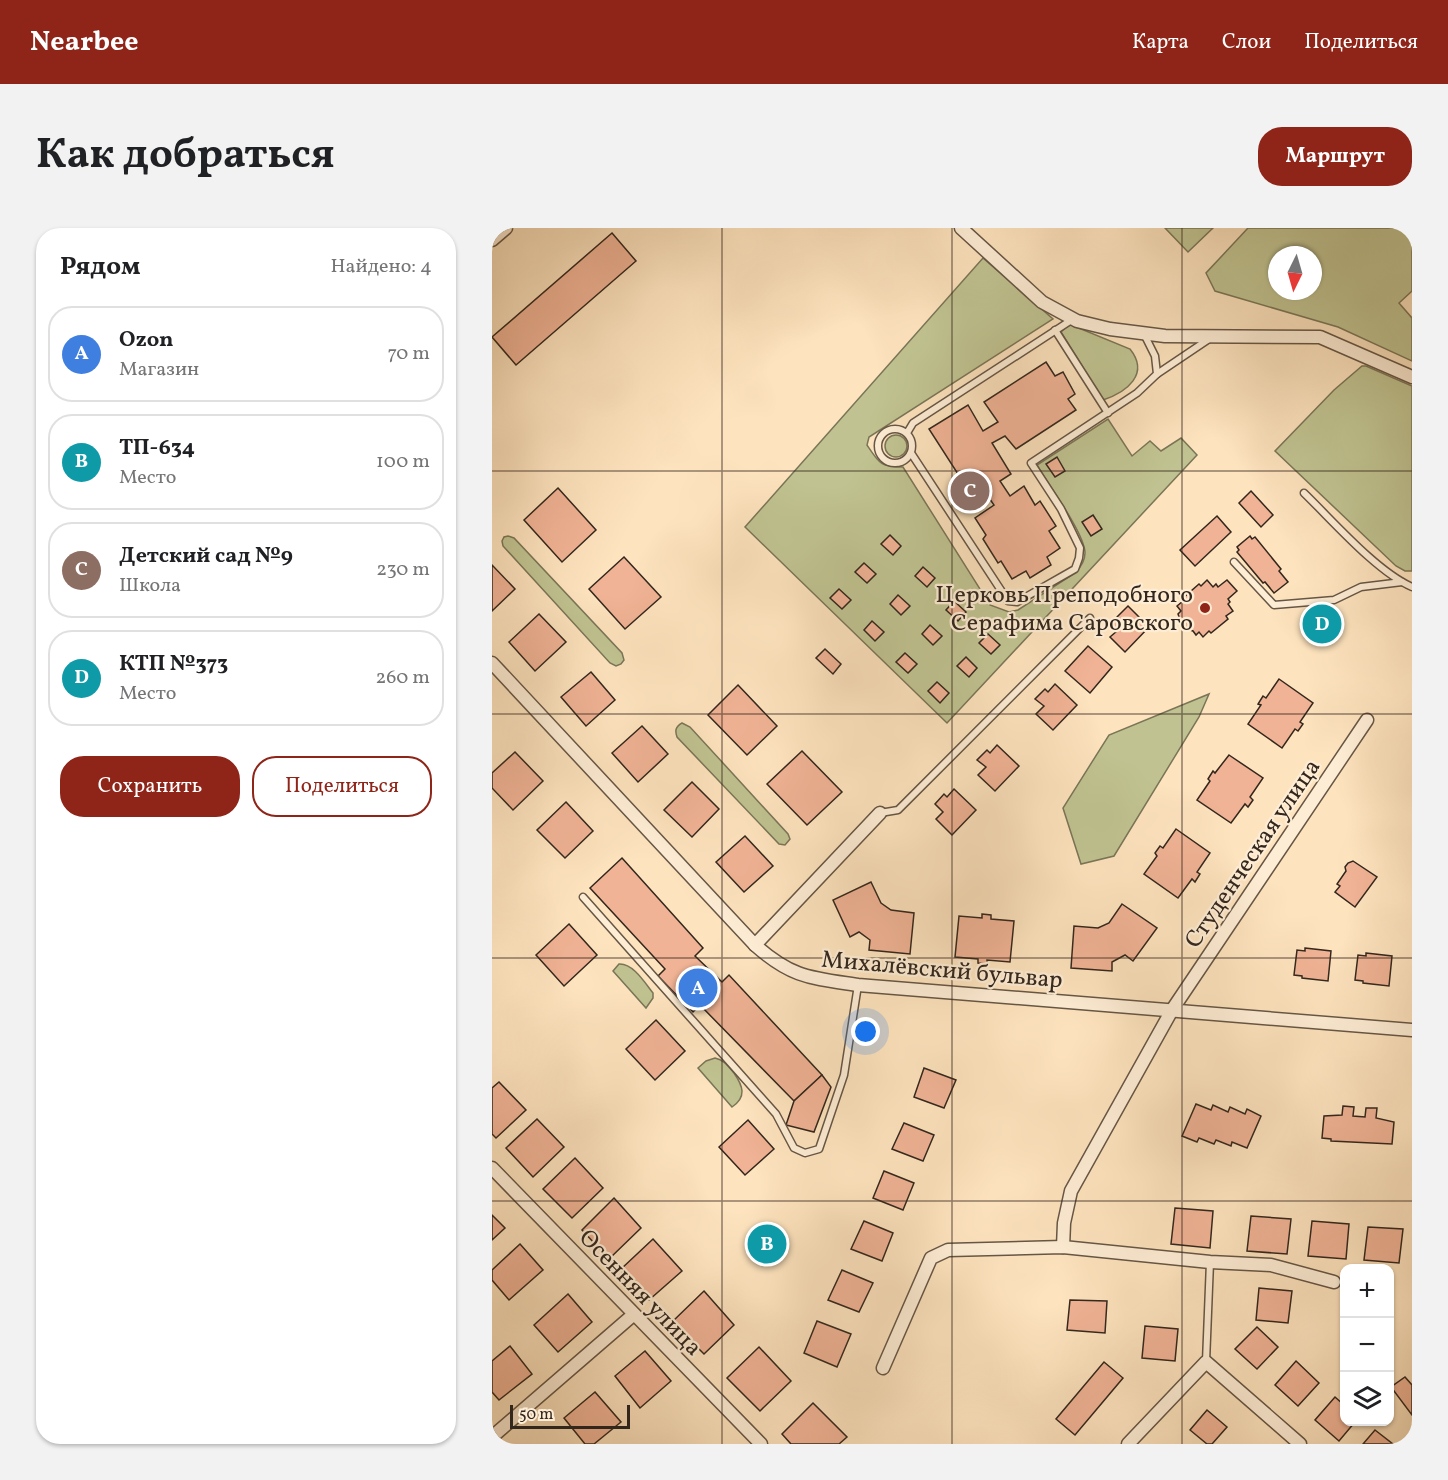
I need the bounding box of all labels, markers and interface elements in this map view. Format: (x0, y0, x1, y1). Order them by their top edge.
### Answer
text: Nearbee (30, 23, 139, 62)
text: Карта (1132, 28, 1189, 57)
text: Слои (1222, 28, 1271, 57)
text: Поделиться (1304, 28, 1418, 57)
text: Как добраться (36, 127, 335, 186)
button: Маршрут (1258, 127, 1412, 186)
north arrow (1268, 246, 1322, 300)
text: Рядом (60, 249, 140, 285)
text: Найдено: 4 (331, 253, 432, 281)
text: Ozon (119, 325, 174, 356)
text: A (74, 340, 89, 368)
text: 70 m (387, 340, 430, 368)
text: Магазин (119, 356, 199, 384)
text: ТП-634 (119, 433, 195, 464)
text: B (75, 448, 88, 476)
text: 100 m (376, 448, 430, 476)
text: Место (119, 464, 176, 492)
pin: C (950, 468, 990, 514)
text: Детский сад №9 (119, 541, 293, 572)
text: C (75, 556, 88, 584)
text: 230 m (376, 556, 430, 584)
text: Школа (119, 572, 181, 600)
place label: Церковь Преподобного Серафима Саровского (936, 579, 1193, 641)
marker: Церковь Преподобного Серафима Саровского (1198, 601, 1212, 615)
pin: D (1302, 602, 1342, 646)
text: КТП №373 (119, 649, 228, 680)
text: D (74, 664, 89, 692)
text: 260 m (375, 664, 430, 692)
text: Место (119, 680, 176, 708)
street label: Студенческая улица (1178, 753, 1330, 956)
button: Сохранить (60, 756, 240, 817)
button: Поделиться (252, 756, 432, 817)
street label: Михалёвский бульвар (820, 944, 1064, 998)
pin: A (678, 966, 718, 1011)
your location (851, 1017, 880, 1046)
street label: Осенняя улица (570, 1222, 709, 1364)
pin: B (748, 1222, 786, 1266)
map controls (1340, 1264, 1394, 1426)
button: + (1340, 1264, 1394, 1318)
button: − (1340, 1318, 1394, 1372)
button: layers (1340, 1372, 1394, 1426)
scale bar (510, 1402, 630, 1430)
text: 50 m (519, 1404, 553, 1426)

